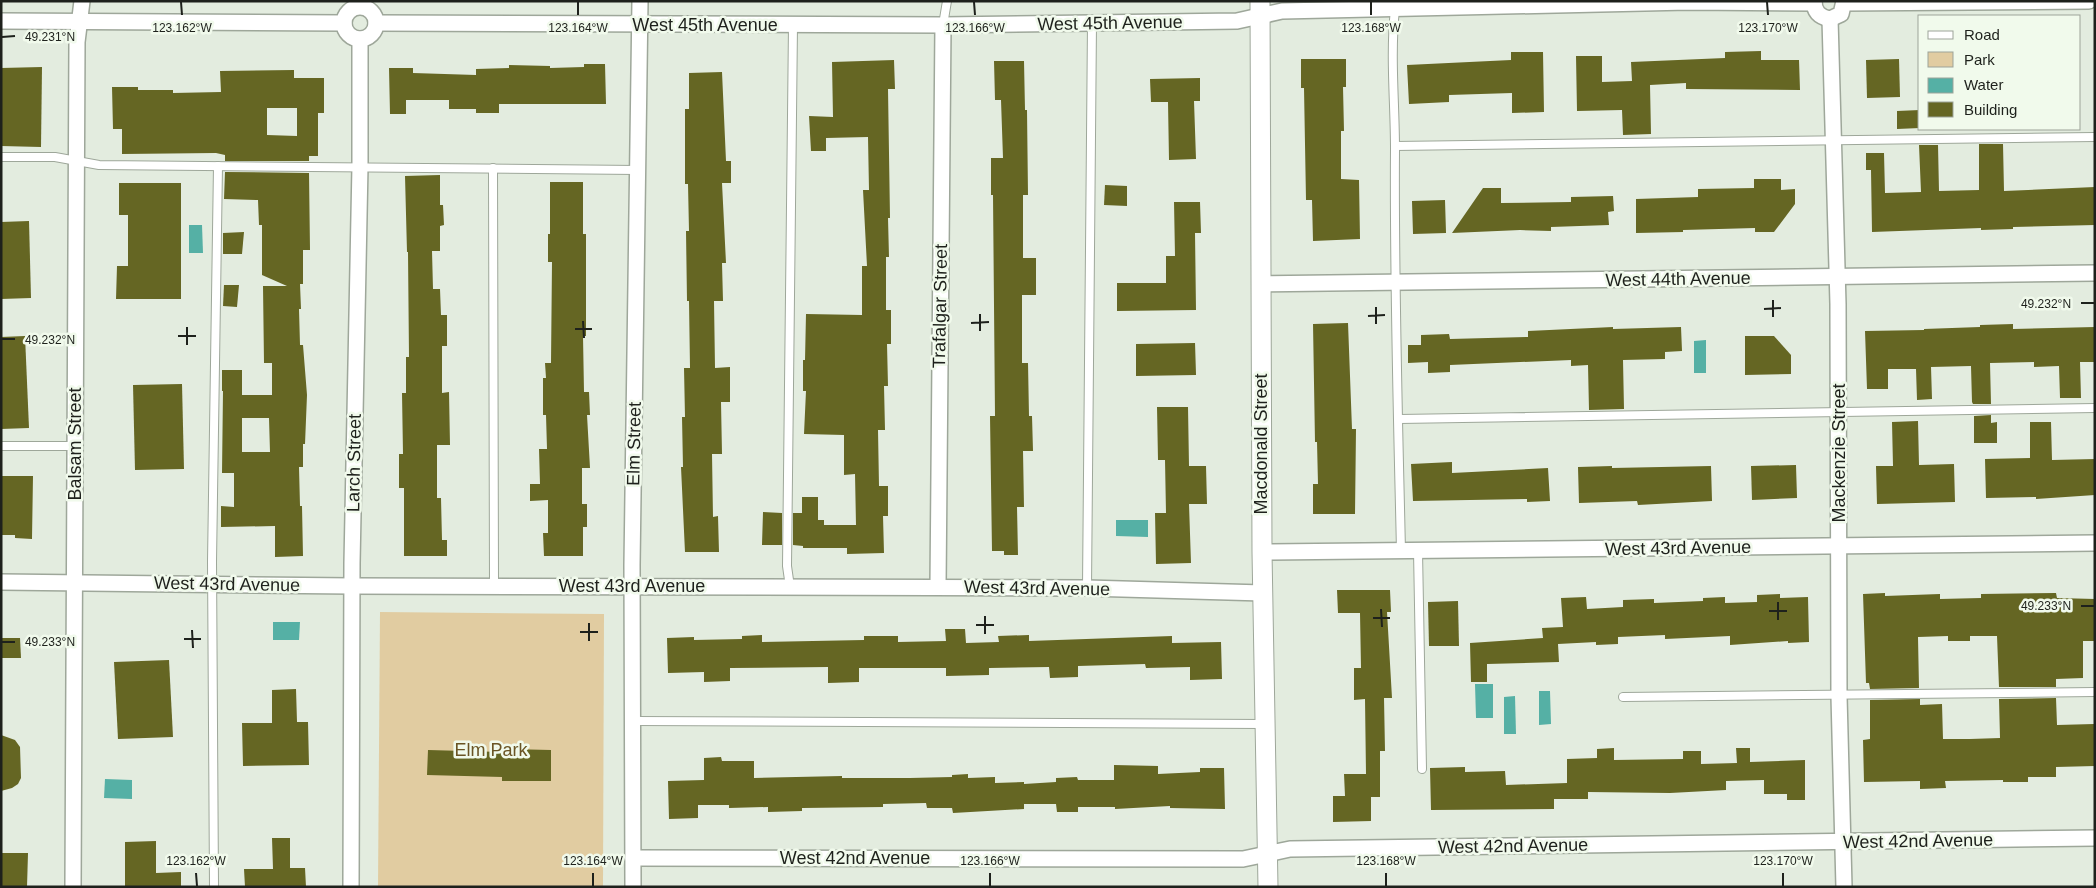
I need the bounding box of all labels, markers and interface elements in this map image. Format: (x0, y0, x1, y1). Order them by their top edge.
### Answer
street label: West 45th Avenue (1037, 12, 1183, 34)
street label: West 45th Avenue (632, 15, 778, 35)
legend (1918, 15, 2081, 130)
text: 123.162°W (152, 21, 212, 35)
text: 123.164°W (548, 21, 608, 35)
text: 123.166°W (945, 21, 1005, 35)
text: 123.168°W (1341, 21, 1401, 35)
text: 123.170°W (1738, 21, 1798, 35)
text: Road (1964, 26, 2000, 43)
text: 49.231°N (25, 30, 75, 44)
text: Park (1964, 51, 1995, 68)
text: Water (1964, 76, 2003, 93)
text: Building (1964, 101, 2017, 118)
street label: Trafalgar Street (929, 244, 951, 368)
street label: West 44th Avenue (1605, 268, 1751, 290)
text: 49.232°N (2021, 297, 2071, 311)
text: 49.232°N (25, 333, 75, 347)
street label: Macdonald Street (1251, 373, 1271, 515)
street label: Mackenzie Street (1829, 383, 1849, 523)
street label: Balsam Street (65, 387, 85, 501)
street label: Elm Street (623, 402, 645, 486)
street label: Larch Street (343, 414, 365, 512)
street label: West 43rd Avenue (1605, 537, 1751, 559)
street label: West 43rd Avenue (154, 573, 300, 595)
street label: West 43rd Avenue (559, 576, 705, 596)
street label: West 43rd Avenue (964, 577, 1110, 599)
text: 49.233°N (2021, 599, 2071, 613)
text: 49.233°N (25, 635, 75, 649)
park label: Elm Park (454, 740, 529, 760)
street label: West 42nd Avenue (1843, 830, 1993, 852)
street label: West 42nd Avenue (1438, 835, 1588, 857)
street label: West 42nd Avenue (780, 848, 930, 868)
text: 123.162°W (166, 854, 226, 868)
text: 123.164°W (563, 854, 623, 868)
text: 123.166°W (960, 854, 1020, 868)
text: 123.168°W (1356, 854, 1416, 868)
text: 123.170°W (1753, 854, 1813, 868)

